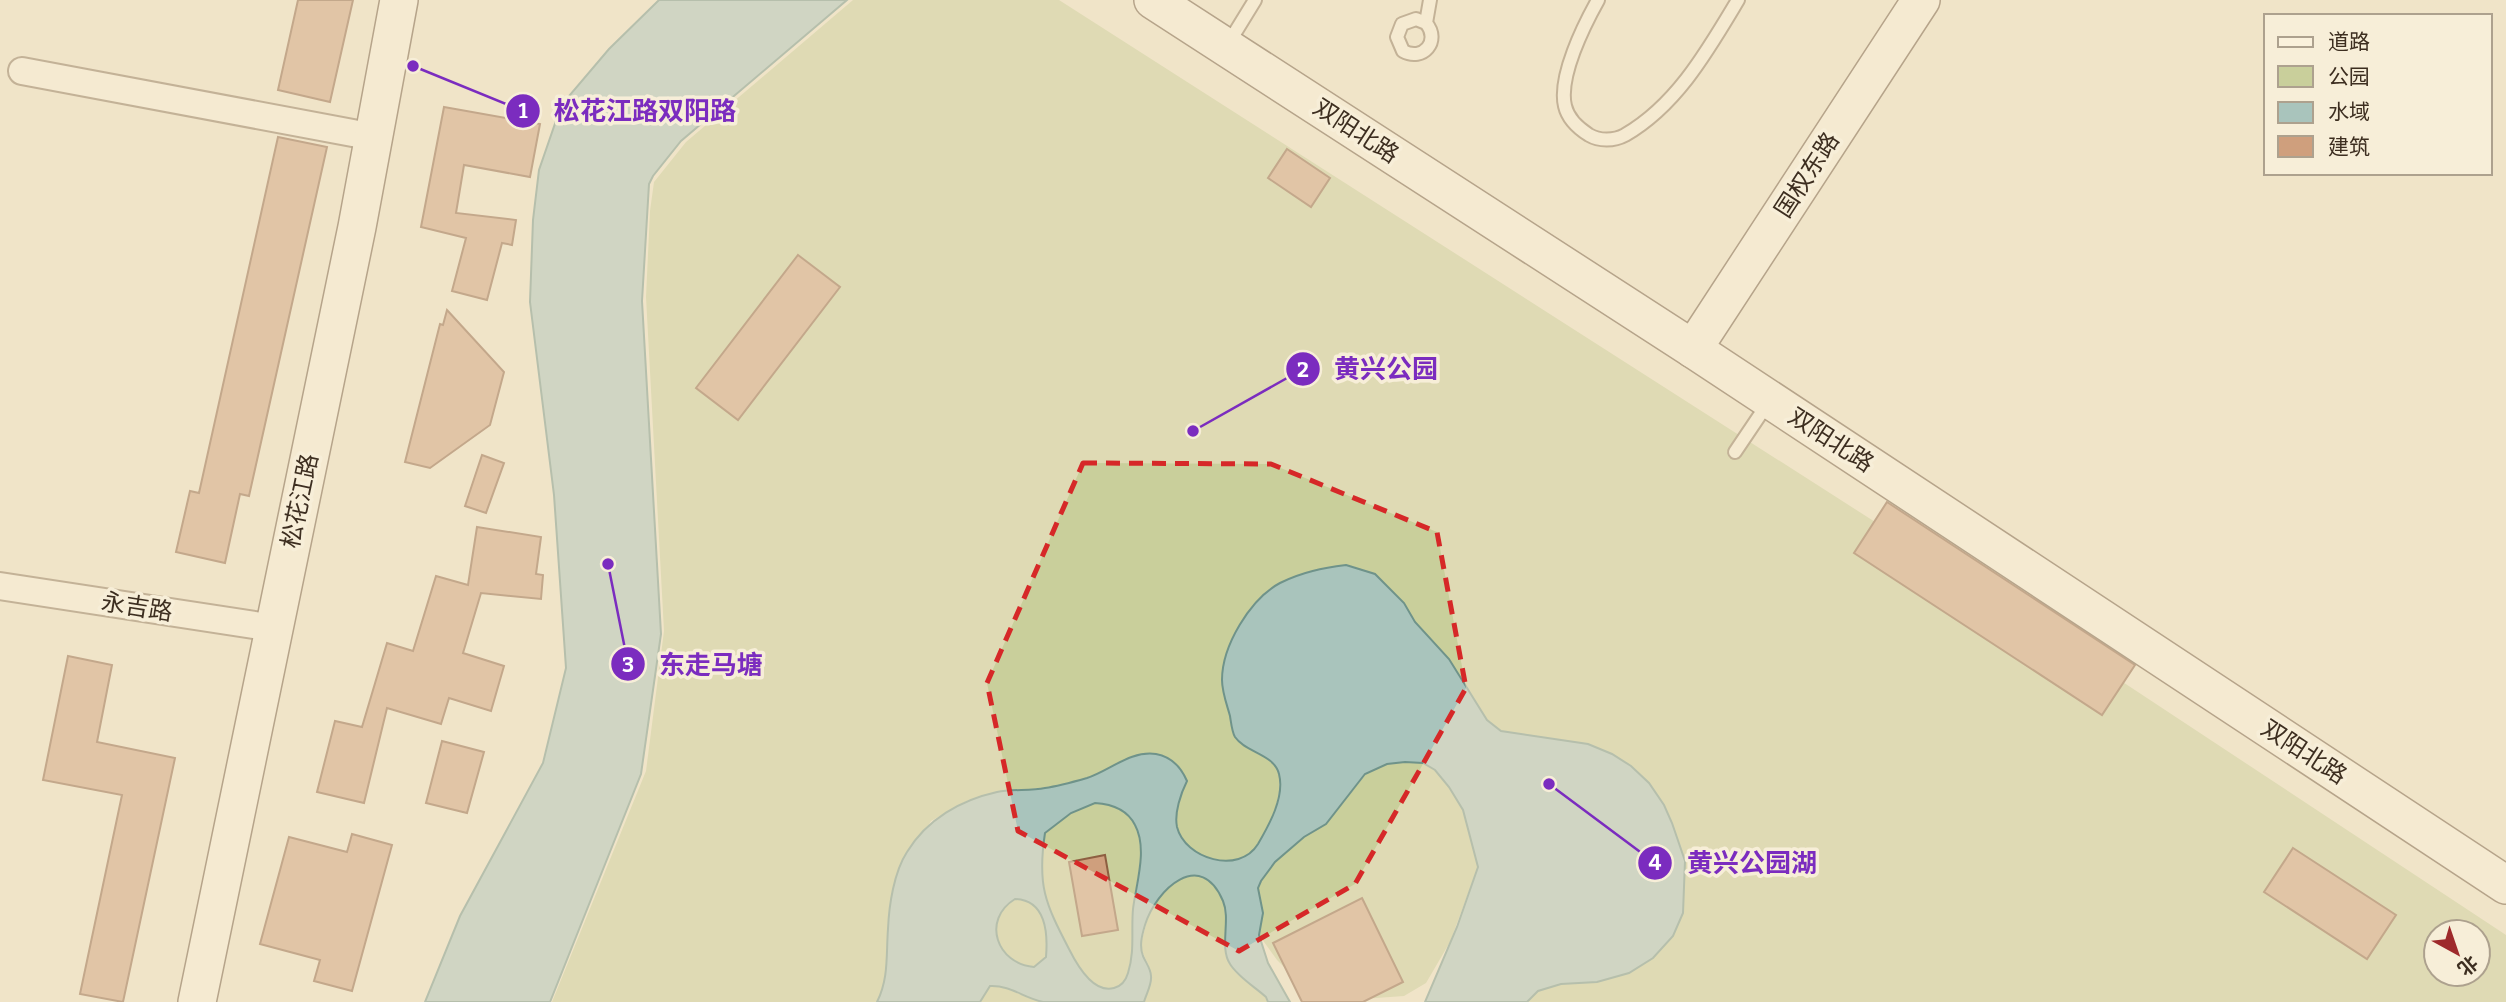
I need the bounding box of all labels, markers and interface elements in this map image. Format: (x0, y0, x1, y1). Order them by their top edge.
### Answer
legend (2264, 14, 2492, 175)
text: 道路 (2328, 29, 2370, 55)
text: 公园 (2328, 64, 2370, 90)
callout: 松花江路双阳路 (505, 87, 750, 134)
street label: 双阳北路 (1308, 93, 1404, 169)
text: 松花江路双阳路 (554, 96, 736, 127)
text: 1 (518, 98, 528, 124)
text: 水域 (2328, 99, 2370, 125)
street label: 国权东路 (1769, 127, 1845, 223)
text: 建筑 (2328, 134, 2370, 160)
callout: 黄兴公园 (1285, 346, 1452, 393)
text: 黄兴公园 (1334, 354, 1438, 385)
text: 2 (1297, 357, 1309, 383)
street label: 双阳北路 (1783, 402, 1879, 478)
street label: 松花江路 (276, 451, 324, 551)
street label: 永吉路 (99, 588, 175, 626)
callout: 东走马塘 (610, 641, 777, 688)
text: 东走马塘 (659, 650, 763, 681)
text: 3 (622, 652, 634, 678)
street label: 双阳北路 (2256, 714, 2352, 790)
callout: 黄兴公园湖 (1638, 839, 1831, 886)
text: 黄兴公园湖 (1687, 848, 1817, 879)
text: 4 (1649, 850, 1662, 876)
north arrow (2422, 918, 2492, 988)
text: 北 (2453, 951, 2482, 981)

